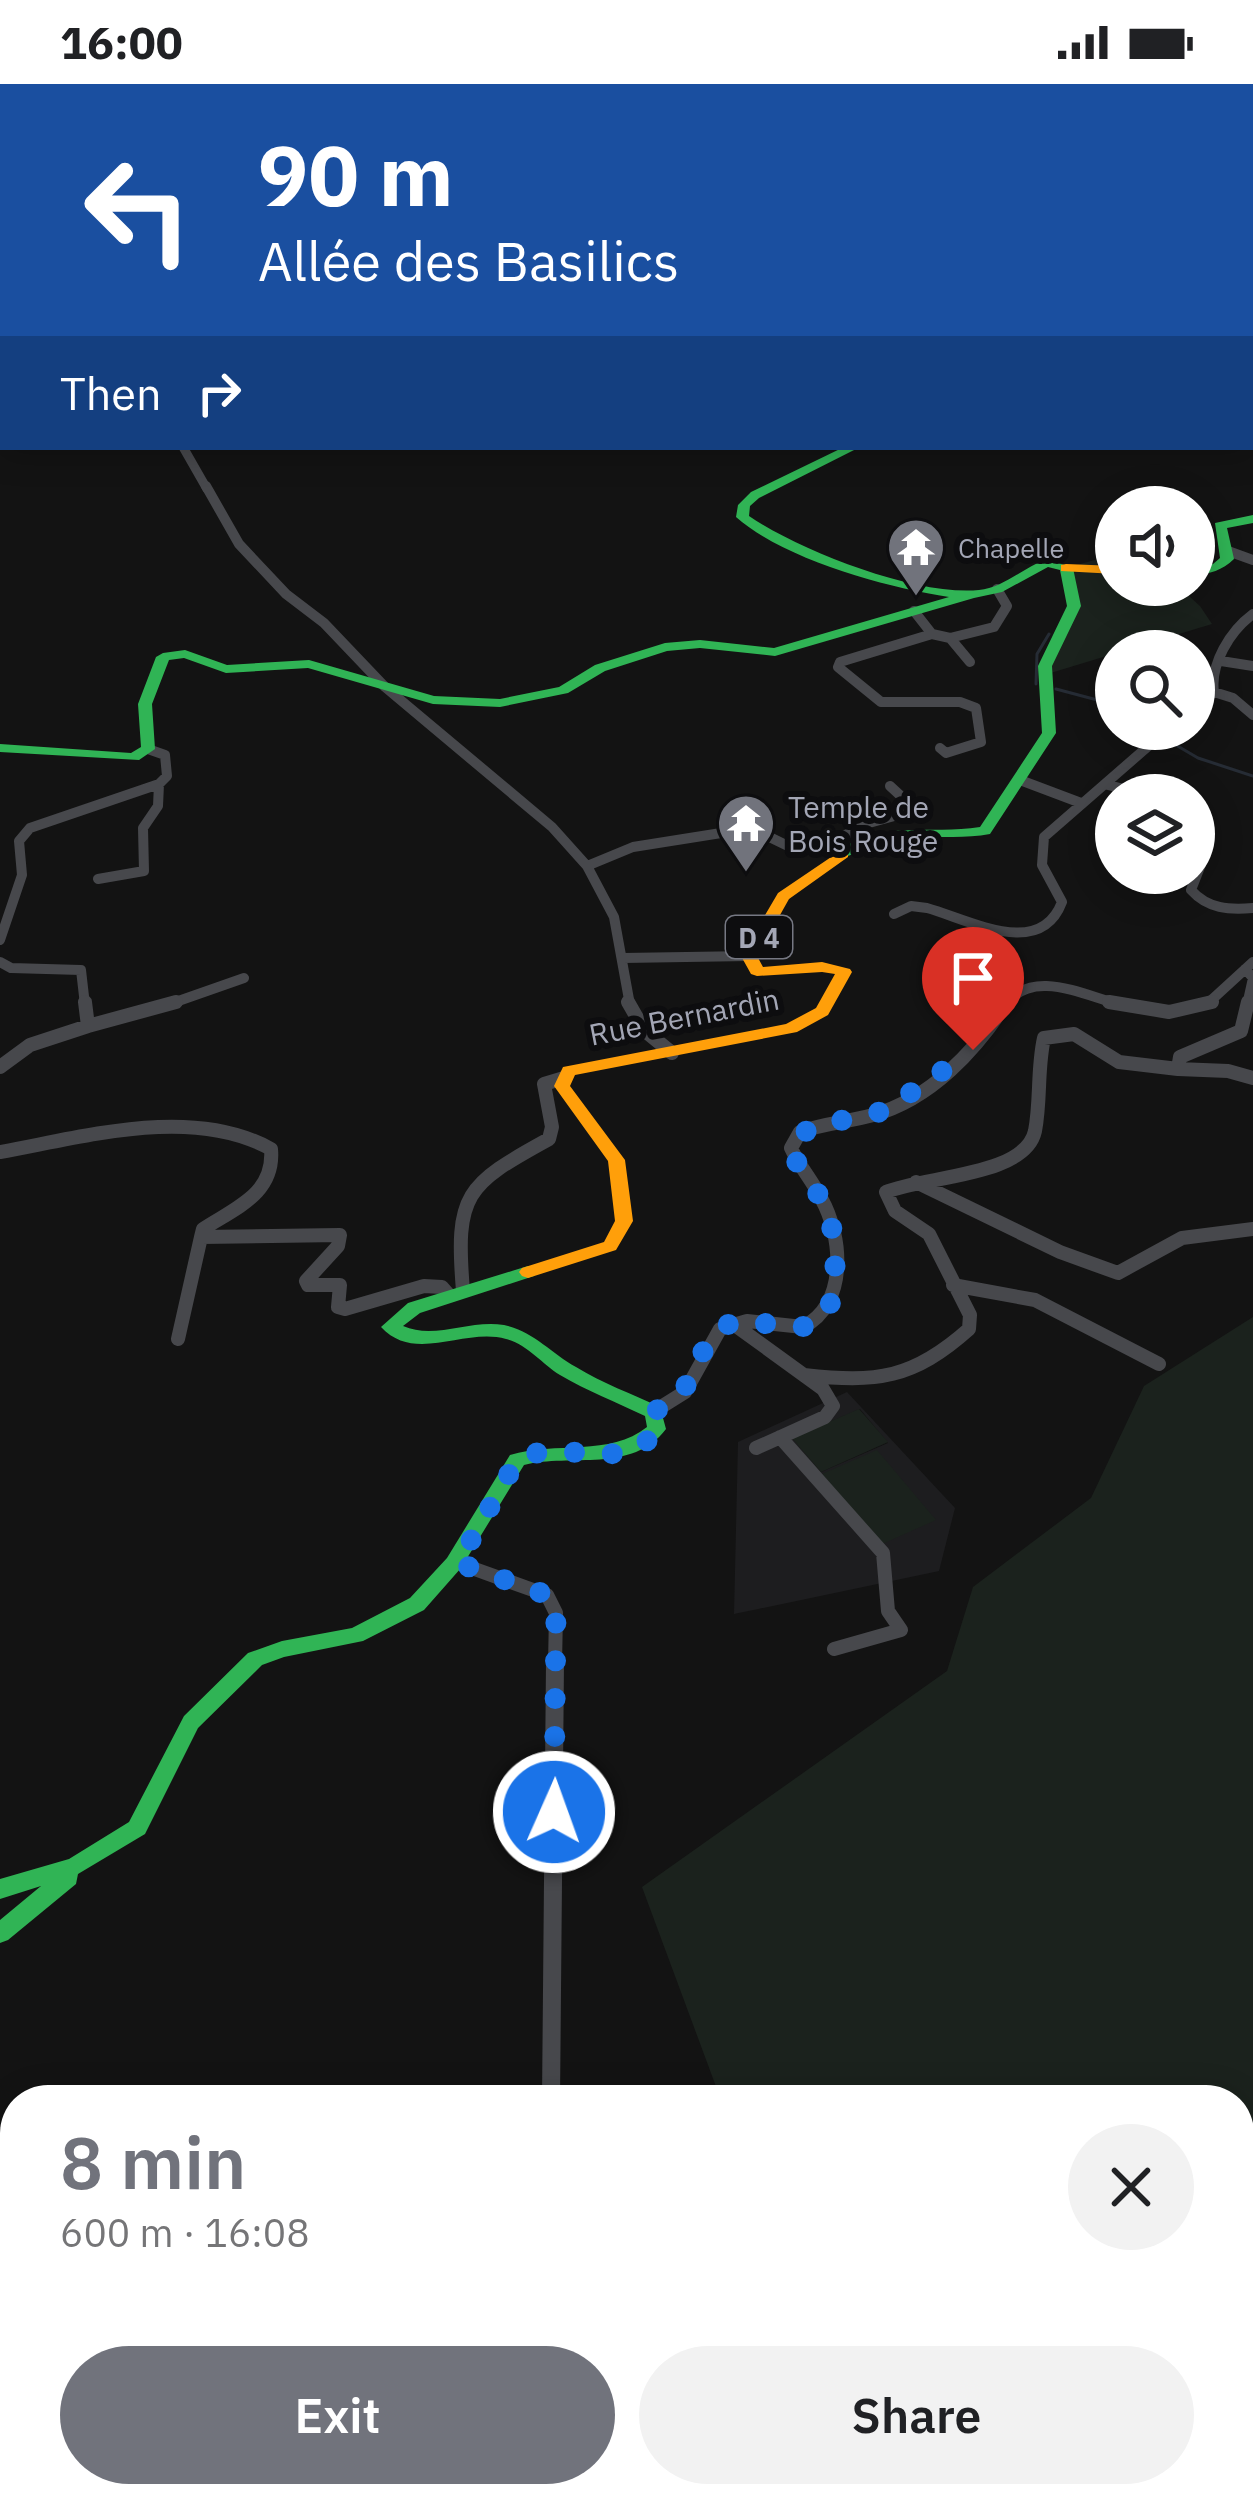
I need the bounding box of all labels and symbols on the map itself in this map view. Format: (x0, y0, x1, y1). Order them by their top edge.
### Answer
temple icon: Chapelle (885, 516, 947, 598)
place label: Chapelle (958, 530, 1064, 565)
place label: Temple de Bois Rouge (788, 787, 938, 860)
temple icon: Temple de Bois Rouge (715, 792, 777, 874)
road number: D 4 (726, 916, 792, 958)
pin (922, 927, 1024, 1050)
street label: Rue Bernardin (586, 978, 782, 1054)
position arrow (491, 1749, 617, 1875)

